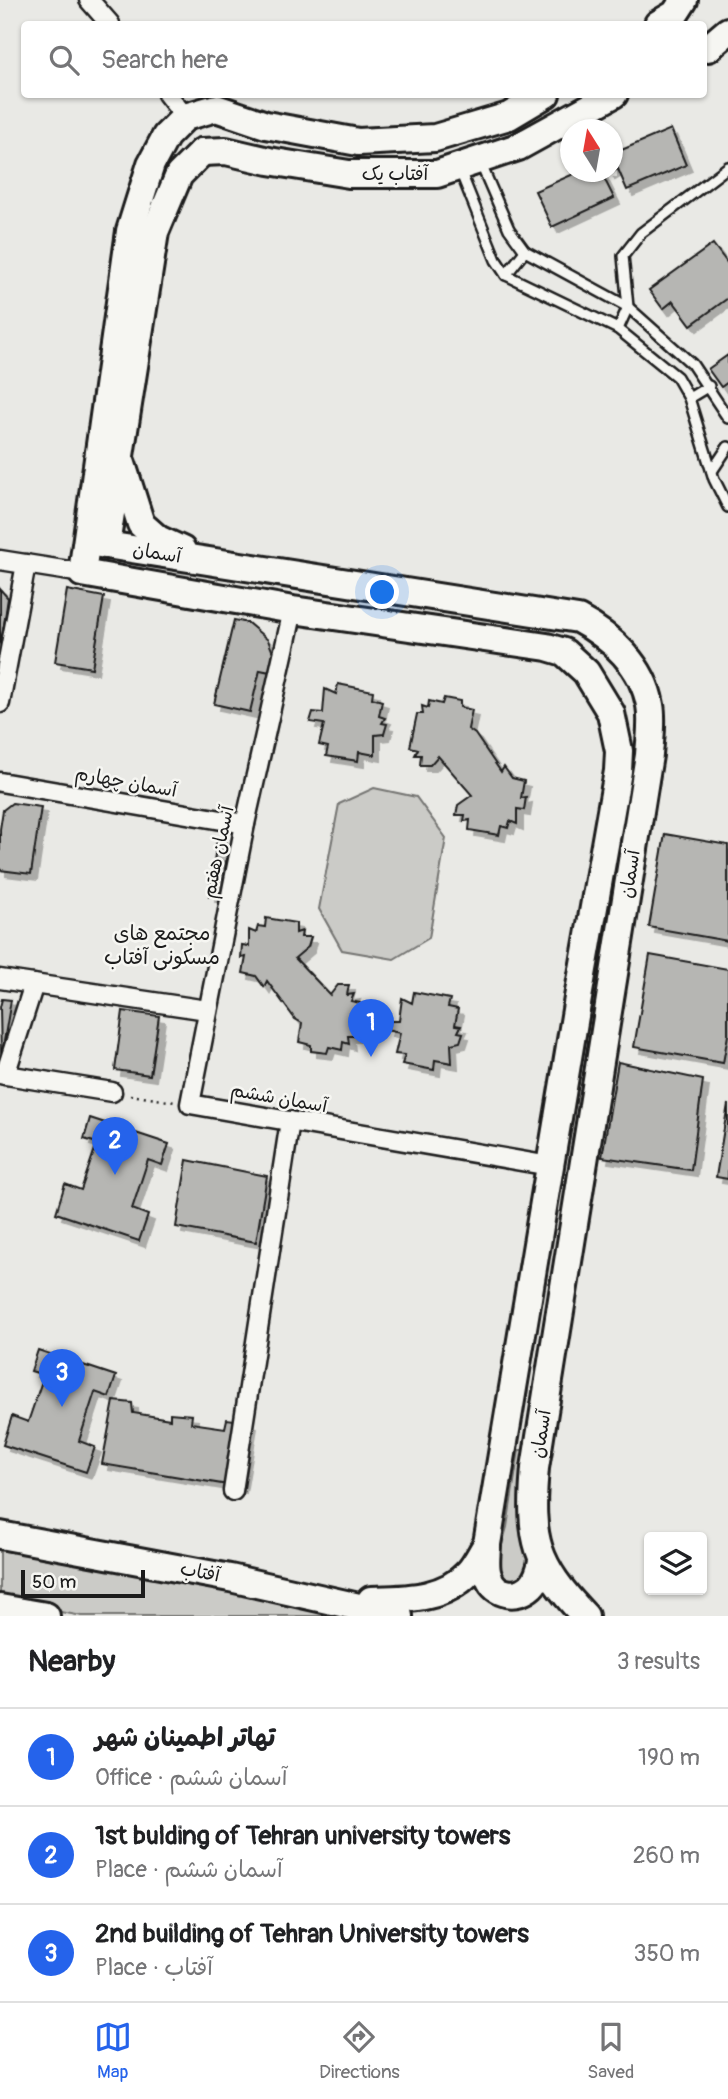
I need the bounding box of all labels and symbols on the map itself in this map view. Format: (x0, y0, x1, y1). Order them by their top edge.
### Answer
north arrow (560, 119, 623, 182)
street label: آفتاب یک (362, 162, 430, 186)
street label: آسمان (131, 537, 184, 569)
your location (365, 575, 399, 609)
street label: آسمان چهارم (73, 761, 180, 805)
street label: آسمان هفتم (197, 802, 242, 901)
street label: آسمان (614, 847, 646, 900)
district label: مجتمع های مسکونی آفتاب (104, 920, 220, 971)
pin: 1 (348, 999, 394, 1057)
street label: آسمان ششم (228, 1078, 331, 1121)
pin: 2 (92, 1117, 138, 1175)
pin: 3 (39, 1349, 85, 1407)
street label: آسمان (525, 1407, 557, 1460)
street label: آفتاب (178, 1556, 223, 1588)
scale bar (21, 1567, 145, 1599)

